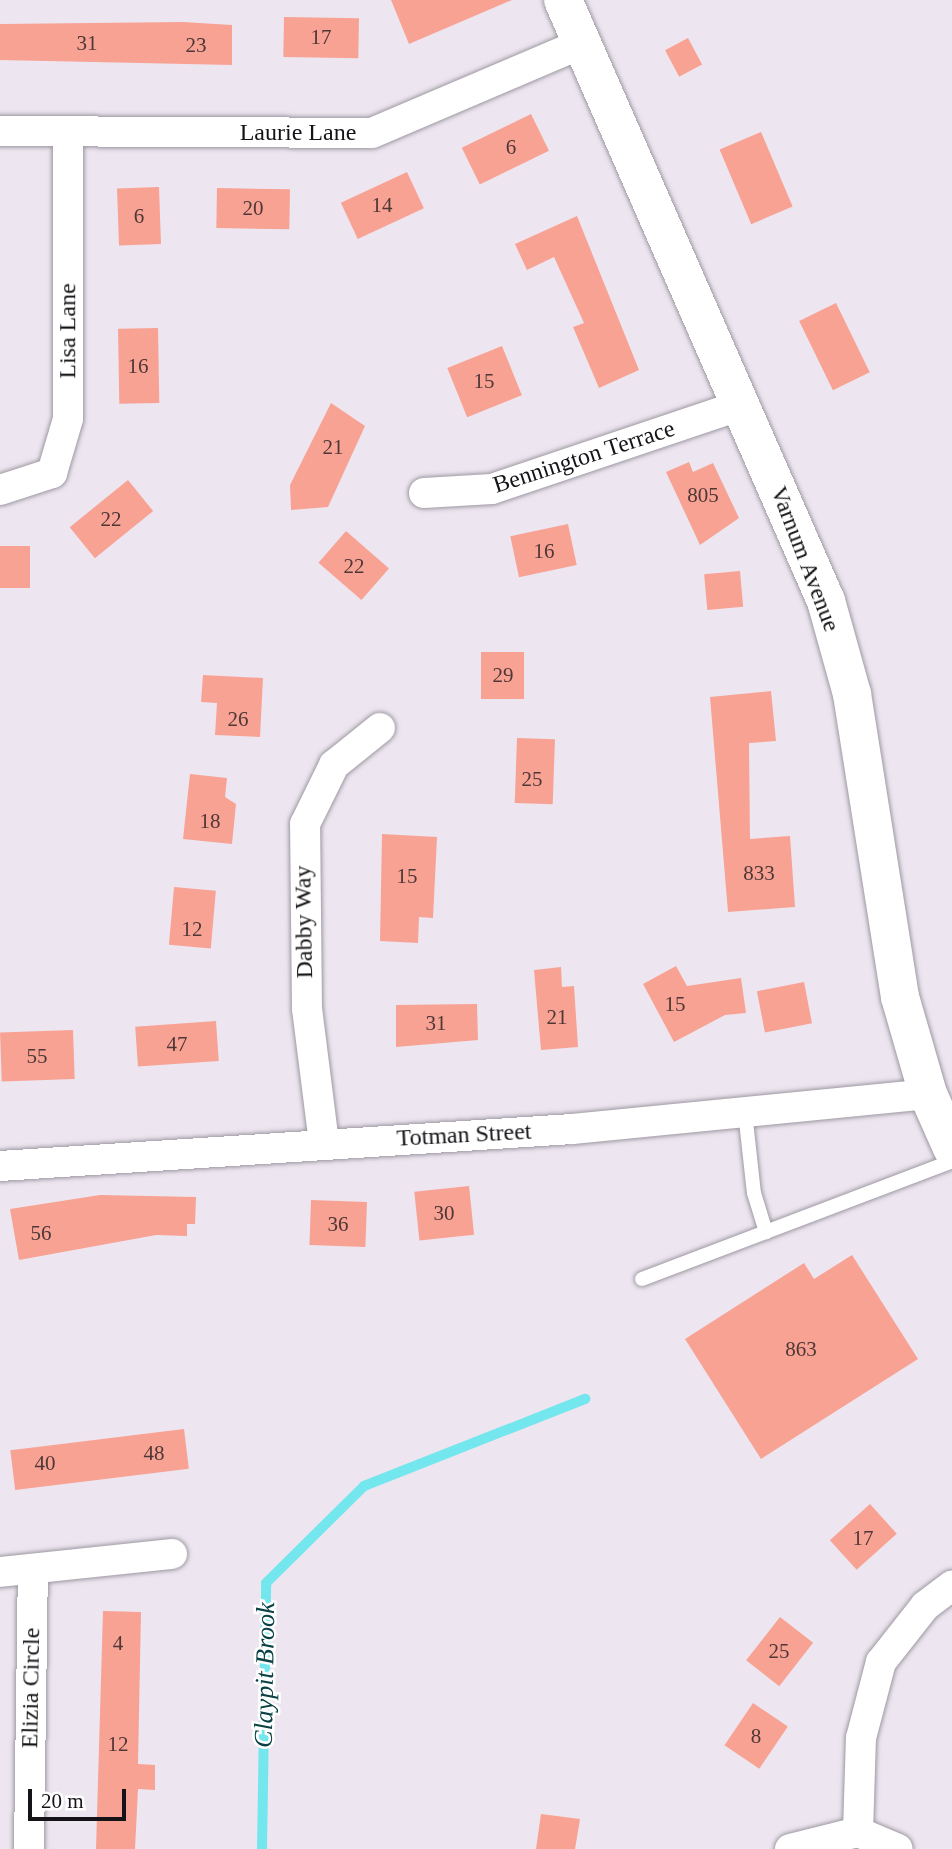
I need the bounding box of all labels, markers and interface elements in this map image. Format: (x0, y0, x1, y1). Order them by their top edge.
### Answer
house number: 17 (310, 24, 332, 50)
house number: 31 (76, 30, 98, 56)
house number: 23 (186, 32, 206, 58)
street label: Laurie Lane (240, 119, 356, 147)
house number: 6 (506, 134, 516, 160)
house number: 14 (372, 192, 392, 218)
house number: 20 (243, 195, 264, 221)
house number: 6 (134, 203, 144, 229)
street label: Lisa Lane (54, 283, 82, 379)
house number: 16 (128, 353, 148, 379)
house number: 15 (474, 368, 494, 394)
street label: Bennington Terrace (489, 414, 679, 500)
house number: 21 (322, 434, 344, 460)
house number: 805 (687, 482, 719, 508)
street label: Varnum Avenue (764, 482, 846, 636)
house number: 22 (100, 506, 122, 532)
house number: 16 (534, 538, 554, 564)
house number: 22 (344, 553, 364, 579)
house number: 29 (492, 662, 514, 688)
house number: 26 (228, 706, 248, 732)
house number: 25 (522, 766, 542, 792)
house number: 18 (200, 808, 220, 834)
house number: 833 (743, 860, 775, 886)
house number: 15 (396, 863, 418, 889)
street label: Dabby Way (289, 865, 319, 979)
house number: 12 (182, 916, 202, 942)
house number: 15 (664, 991, 686, 1017)
house number: 21 (546, 1004, 568, 1030)
house number: 31 (426, 1010, 446, 1036)
house number: 47 (166, 1031, 188, 1057)
house number: 55 (26, 1043, 48, 1069)
street label: Totman Street (396, 1117, 532, 1153)
house number: 30 (434, 1200, 454, 1226)
house number: 36 (328, 1211, 348, 1237)
house number: 56 (30, 1220, 52, 1246)
house number: 863 (785, 1336, 817, 1362)
house number: 48 (144, 1440, 164, 1466)
house number: 40 (34, 1450, 56, 1476)
house number: 17 (852, 1525, 874, 1551)
water label: Claypit Brook (248, 1602, 282, 1748)
street label: Elizia Circle (16, 1627, 46, 1749)
house number: 4 (113, 1630, 123, 1656)
house number: 25 (768, 1638, 790, 1664)
house number: 8 (751, 1723, 761, 1749)
house number: 12 (108, 1731, 128, 1757)
scale bar (32, 1776, 130, 1820)
text: 20 m (41, 1789, 84, 1813)

